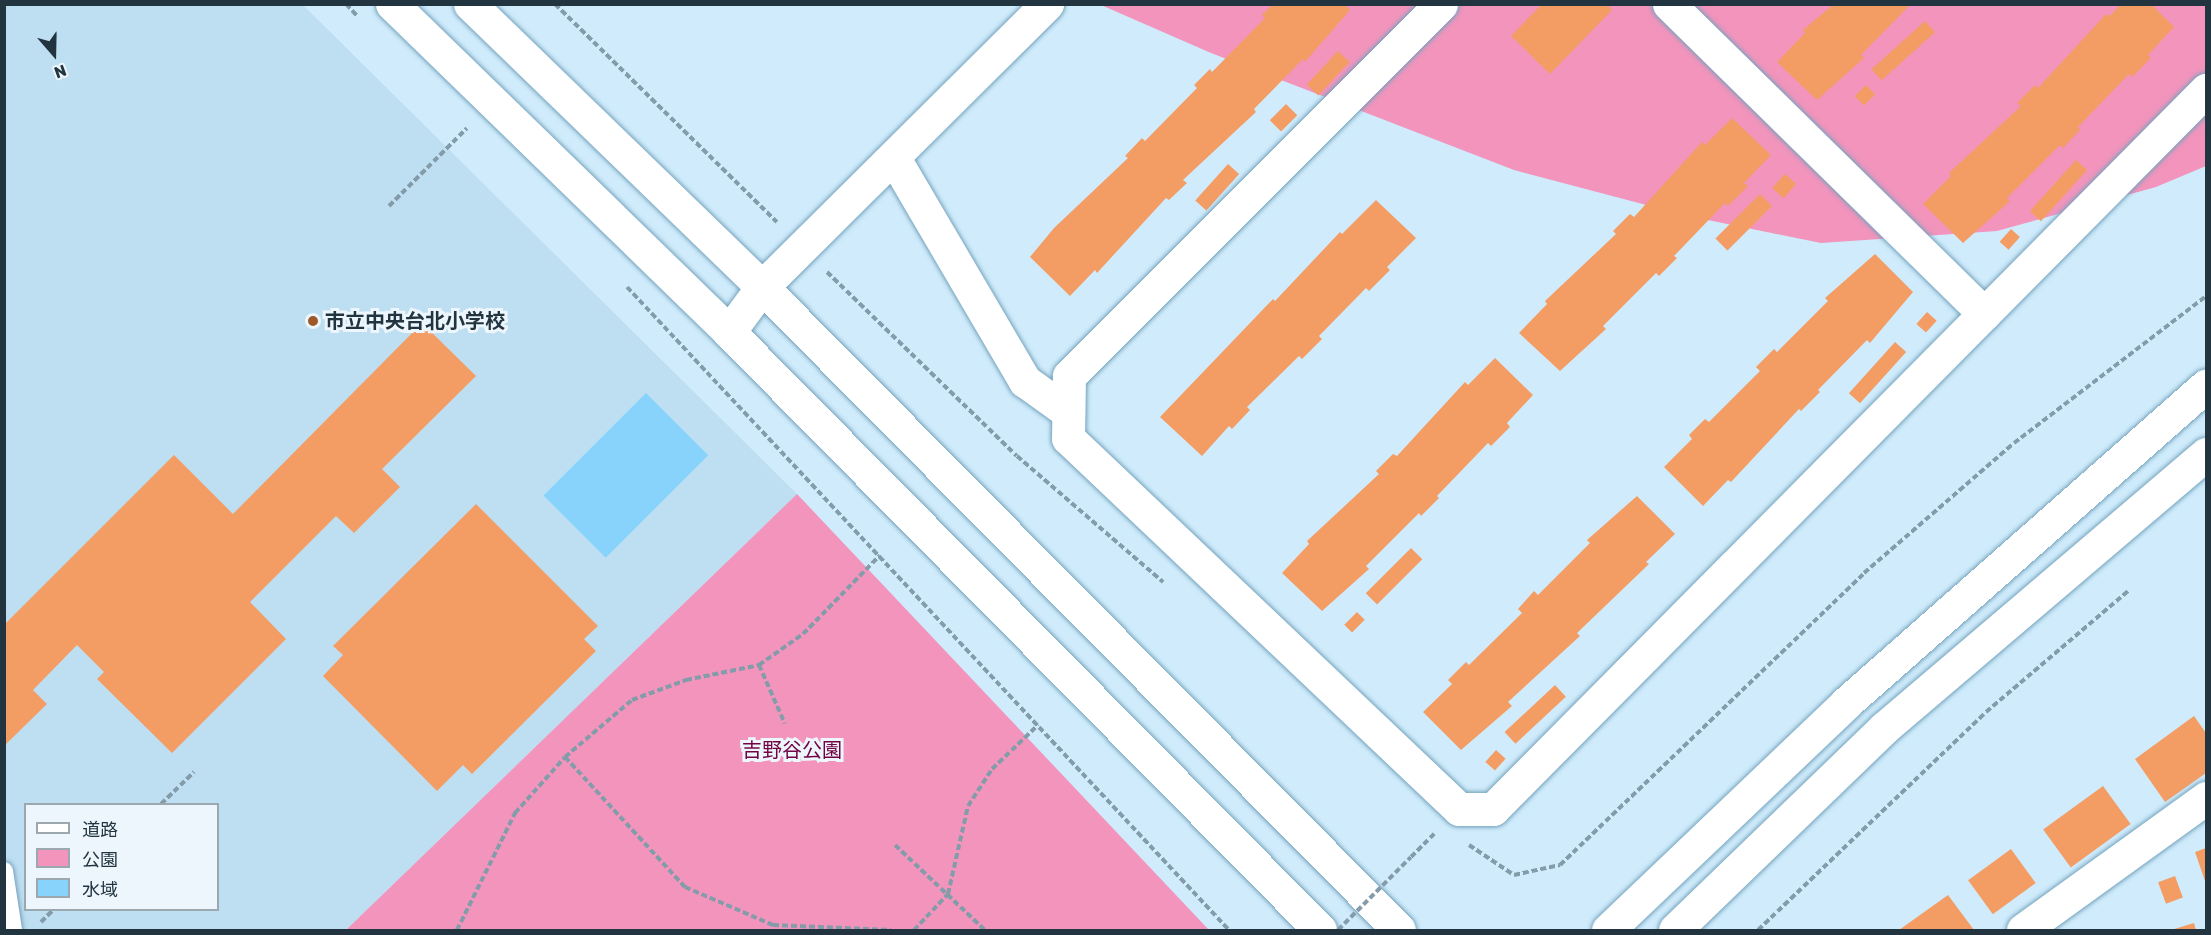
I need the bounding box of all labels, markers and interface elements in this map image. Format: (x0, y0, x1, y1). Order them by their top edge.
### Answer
north arrow (24, 24, 84, 84)
text: N (52, 60, 69, 82)
place label: 市立中央台北小学校 (325, 309, 505, 333)
marker: 市立中央台北小学校 (306, 314, 320, 328)
park label: 吉野谷公園 (742, 738, 842, 762)
legend (24, 803, 219, 911)
text: 道路 (82, 819, 118, 841)
text: 公園 (82, 849, 118, 871)
text: 水域 (82, 879, 118, 901)

